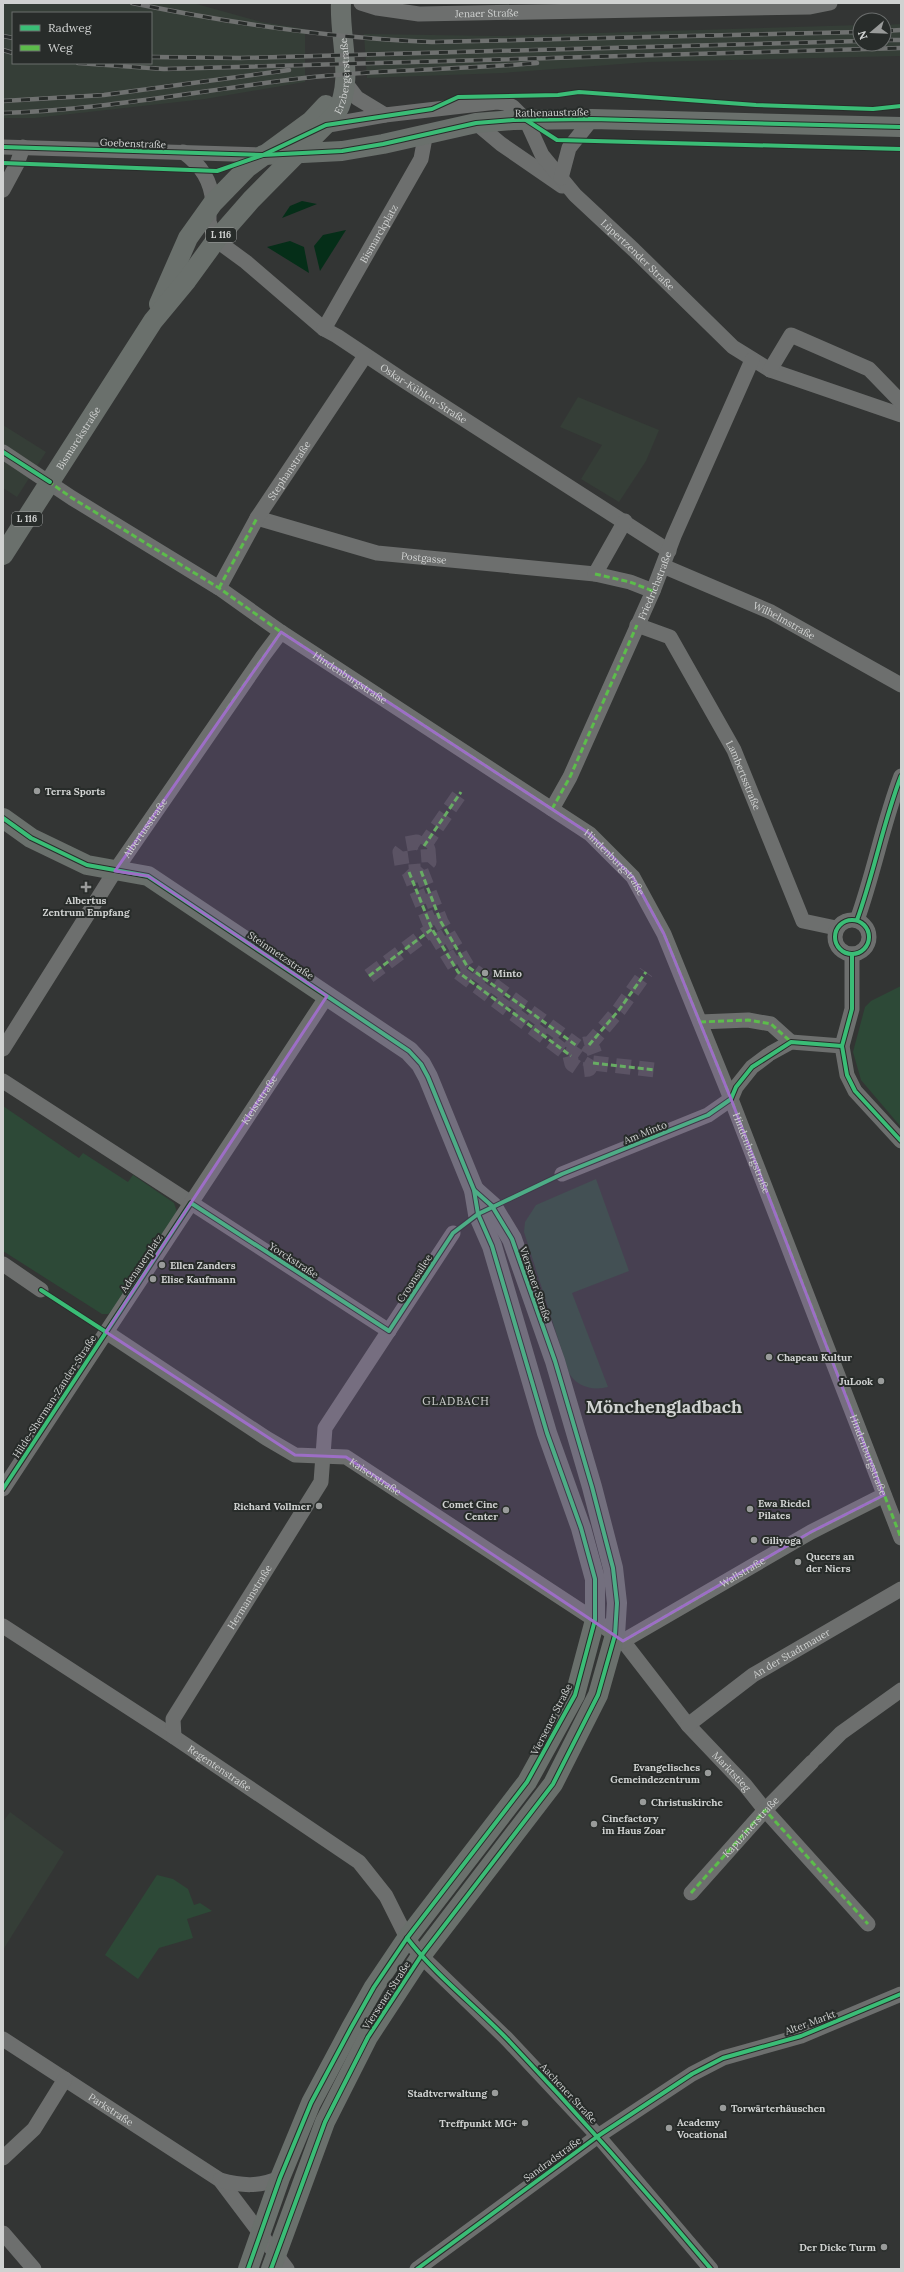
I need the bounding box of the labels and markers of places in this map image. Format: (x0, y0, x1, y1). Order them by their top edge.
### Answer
place label: Terra Sports (45, 785, 105, 798)
marker: Terra Sports (32, 786, 42, 796)
marker: Albertus Zentrum Empfang (80, 881, 92, 893)
place label: Albertus Zentrum Empfang (42, 894, 130, 919)
place label: Minto (493, 967, 522, 980)
marker: Minto (480, 968, 490, 978)
place label: Ellen Zanders (170, 1259, 236, 1272)
marker: Ellen Zanders (157, 1260, 167, 1270)
place label: Elise Kaufmann (161, 1273, 236, 1286)
marker: Elise Kaufmann (148, 1274, 158, 1284)
place label: Chapeau Kultur (777, 1351, 852, 1364)
marker: Chapeau Kultur (764, 1352, 774, 1362)
place label: JuLook (839, 1375, 873, 1388)
marker: JuLook (876, 1376, 886, 1386)
place label: Ewa Riedel Pilates (758, 1497, 810, 1522)
place label: Comet Cine Center (442, 1498, 499, 1523)
place label: Richard Vollmer (233, 1500, 311, 1513)
marker: Richard Vollmer (314, 1501, 324, 1511)
marker: Ewa Riedel Pilates (745, 1504, 755, 1514)
marker: Comet Cine Center (501, 1505, 511, 1515)
place label: Giliyoga (762, 1534, 802, 1547)
marker: Giliyoga (749, 1535, 759, 1545)
place label: Queers an der Niers (806, 1550, 855, 1575)
marker: Queers an der Niers (793, 1557, 803, 1567)
place label: Evangelisches Gemeindezentrum (610, 1761, 701, 1786)
marker: Evangelisches Gemeindezentrum (703, 1768, 713, 1778)
place label: Christuskirche (651, 1796, 723, 1809)
marker: Christuskirche (638, 1797, 648, 1807)
place label: Cinefactory im Haus Zoar (602, 1812, 666, 1837)
marker: Cinefactory im Haus Zoar (589, 1819, 599, 1829)
place label: Stadtverwaltung (408, 2087, 487, 2100)
marker: Stadtverwaltung (490, 2088, 500, 2098)
place label: Torwärterhäuschen (731, 2102, 826, 2115)
marker: Torwärterhäuschen (718, 2103, 728, 2113)
place label: Academy Vocational (677, 2116, 727, 2141)
place label: Treffpunkt MG+ (439, 2117, 517, 2130)
marker: Treffpunkt MG+ (520, 2118, 530, 2128)
marker: Academy Vocational (664, 2123, 674, 2133)
place label: Der Dicke Turm (799, 2241, 877, 2254)
marker: Der Dicke Turm (879, 2242, 889, 2252)

